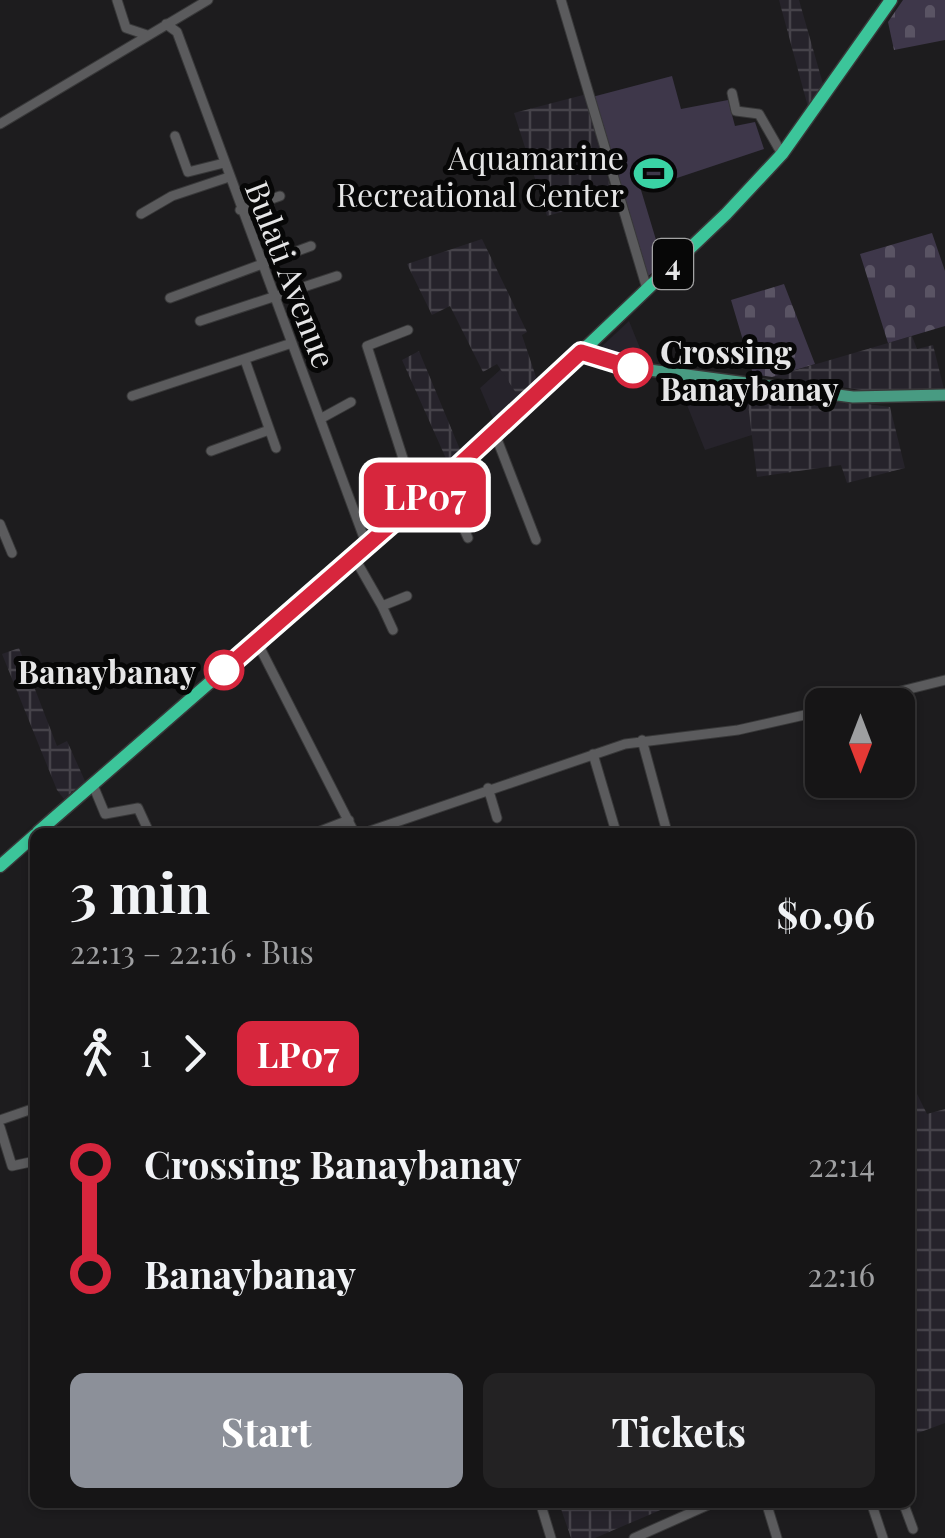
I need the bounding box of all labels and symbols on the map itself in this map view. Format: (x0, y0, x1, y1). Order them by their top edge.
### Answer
place label: Aquamarine Recreational Center (336, 135, 624, 215)
sports icon: Aquamarine Recreational Center (633, 153, 675, 195)
street label: Bulati Avenue (237, 174, 347, 374)
road number: 4 (653, 239, 693, 289)
place label: Crossing Banaybanay (660, 329, 839, 409)
marker: Crossing Banaybanay (614, 349, 652, 387)
line badge: LP07 (355, 462, 495, 528)
place label: Banaybanay (18, 649, 196, 692)
marker: Banaybanay (205, 651, 243, 689)
north arrow (805, 688, 915, 798)

